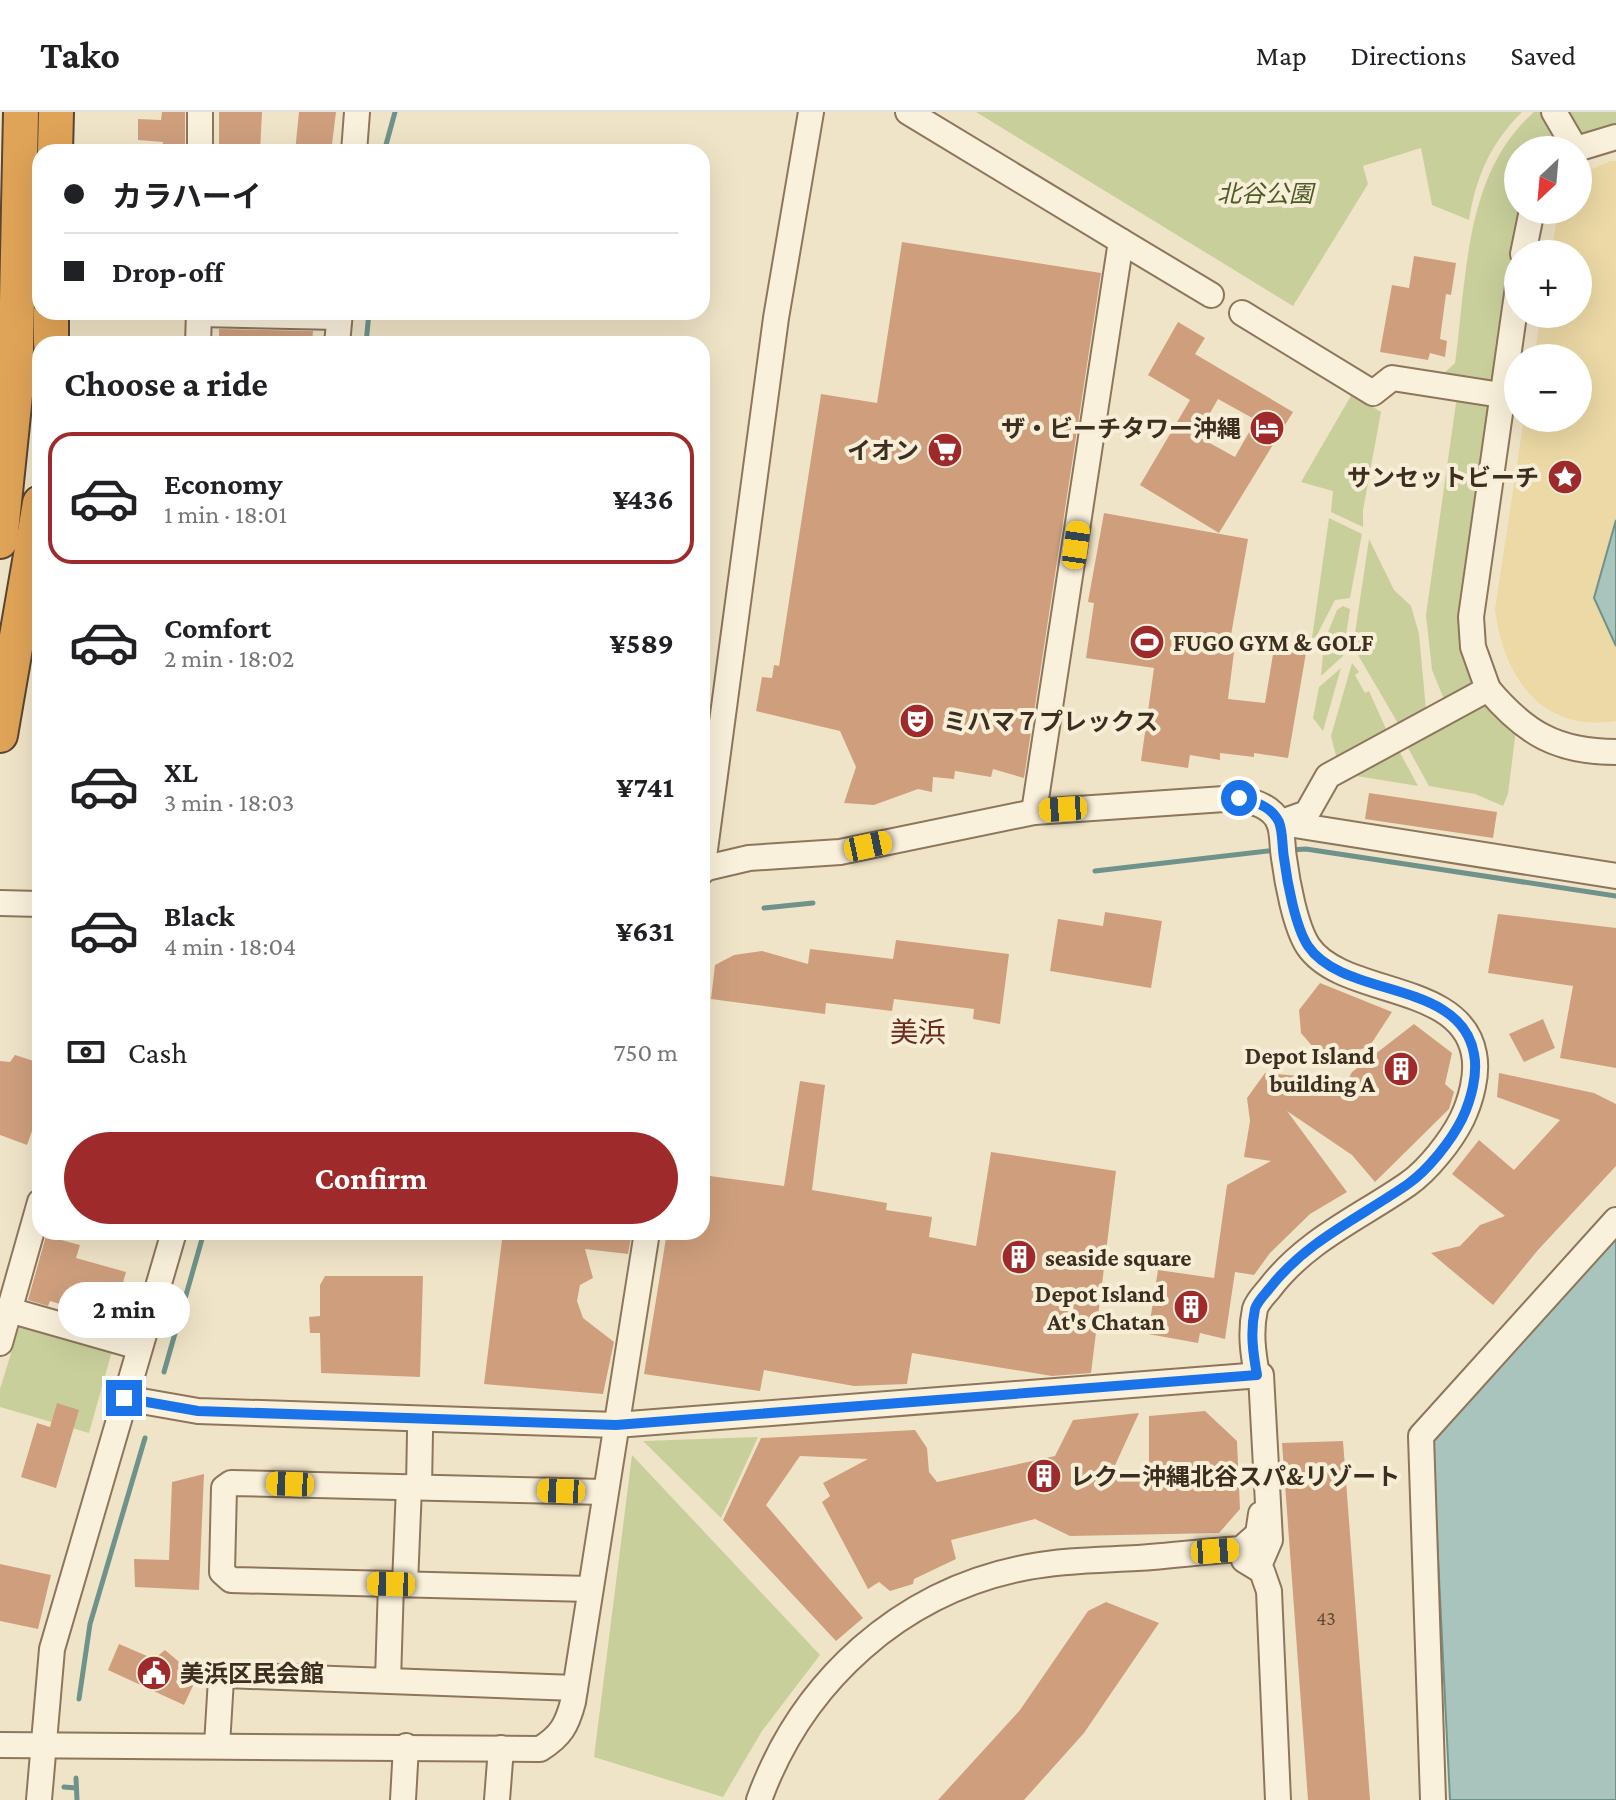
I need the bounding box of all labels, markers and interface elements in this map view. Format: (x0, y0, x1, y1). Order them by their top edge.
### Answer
text: Tako (40, 34, 120, 76)
text: Map (1256, 40, 1307, 71)
text: Directions (1351, 40, 1466, 71)
text: Saved (1510, 40, 1576, 71)
north arrow (1504, 136, 1592, 224)
map controls (1504, 136, 1592, 432)
text: カラハーイ (112, 180, 262, 213)
park label: 北谷公園 (1217, 180, 1316, 207)
button: + (1504, 240, 1592, 328)
text: Drop-off (112, 255, 223, 288)
button: − (1504, 344, 1592, 432)
text: Choose a ride (64, 364, 268, 404)
hotel icon: ザ・ビーチタワー沖縄 (1248, 409, 1286, 447)
place label: ザ・ビーチタワー沖縄 (1001, 415, 1241, 442)
supermarket icon: イオン (926, 431, 964, 469)
place label: イオン (847, 437, 919, 464)
place icon: サンセットビーチ (1546, 458, 1584, 496)
icon: car (68, 462, 140, 534)
place label: サンセットビーチ (1347, 464, 1539, 491)
text: Economy (164, 467, 283, 500)
text: ¥436 (613, 482, 674, 515)
text: 1 min · 18:01 (164, 500, 287, 529)
car (1061, 520, 1091, 570)
icon: car (68, 606, 140, 678)
text: Comfort (164, 611, 271, 644)
sports icon: FUGO GYM & GOLF (1128, 623, 1166, 661)
text: ¥589 (609, 626, 674, 659)
place label: FUGO GYM & GOLF (1173, 629, 1374, 656)
text: 2 min · 18:02 (164, 644, 294, 673)
theatre icon: ミハマ７プレックス (898, 702, 936, 740)
place label: ミハマ７プレックス (943, 708, 1158, 735)
icon: car (68, 750, 140, 822)
text: XL (164, 755, 198, 788)
text: ¥741 (616, 770, 674, 803)
route start (1221, 780, 1257, 816)
text: 3 min · 18:03 (164, 788, 294, 817)
car (1038, 795, 1088, 823)
car (842, 829, 894, 863)
icon: car (68, 894, 140, 966)
text: Black (164, 899, 235, 932)
text: ¥631 (616, 914, 674, 947)
text: 4 min · 18:04 (164, 932, 296, 961)
district label: 美浜 (890, 1017, 946, 1048)
icon: cash (64, 1030, 108, 1074)
text: Cash (128, 1036, 187, 1069)
text: 750 m (614, 1038, 678, 1067)
place label: Depot Island building A (1245, 1042, 1376, 1097)
building icon: Depot Island building A (1382, 1050, 1420, 1088)
button: Confirm (64, 1132, 678, 1224)
building icon: seaside square (1000, 1238, 1038, 1276)
place label: seaside square (1045, 1244, 1191, 1271)
place label: Depot Island At's Chatan (1035, 1280, 1165, 1335)
callout: 2 min (58, 1282, 190, 1338)
building icon: Depot Island At's Chatan (1172, 1288, 1210, 1326)
text: 2 min (93, 1295, 155, 1324)
route end (106, 1380, 142, 1416)
building icon: レクー沖縄北谷スパ&リゾート (1025, 1457, 1063, 1495)
place label: レクー沖縄北谷スパ&リゾート (1070, 1463, 1400, 1490)
car (266, 1471, 314, 1497)
car (537, 1478, 585, 1504)
car (1190, 1537, 1240, 1565)
car (367, 1572, 415, 1596)
house number: 43 (1316, 1607, 1336, 1629)
public building icon: 美浜区民会館 (135, 1654, 173, 1692)
place label: 美浜区民会館 (180, 1660, 324, 1687)

